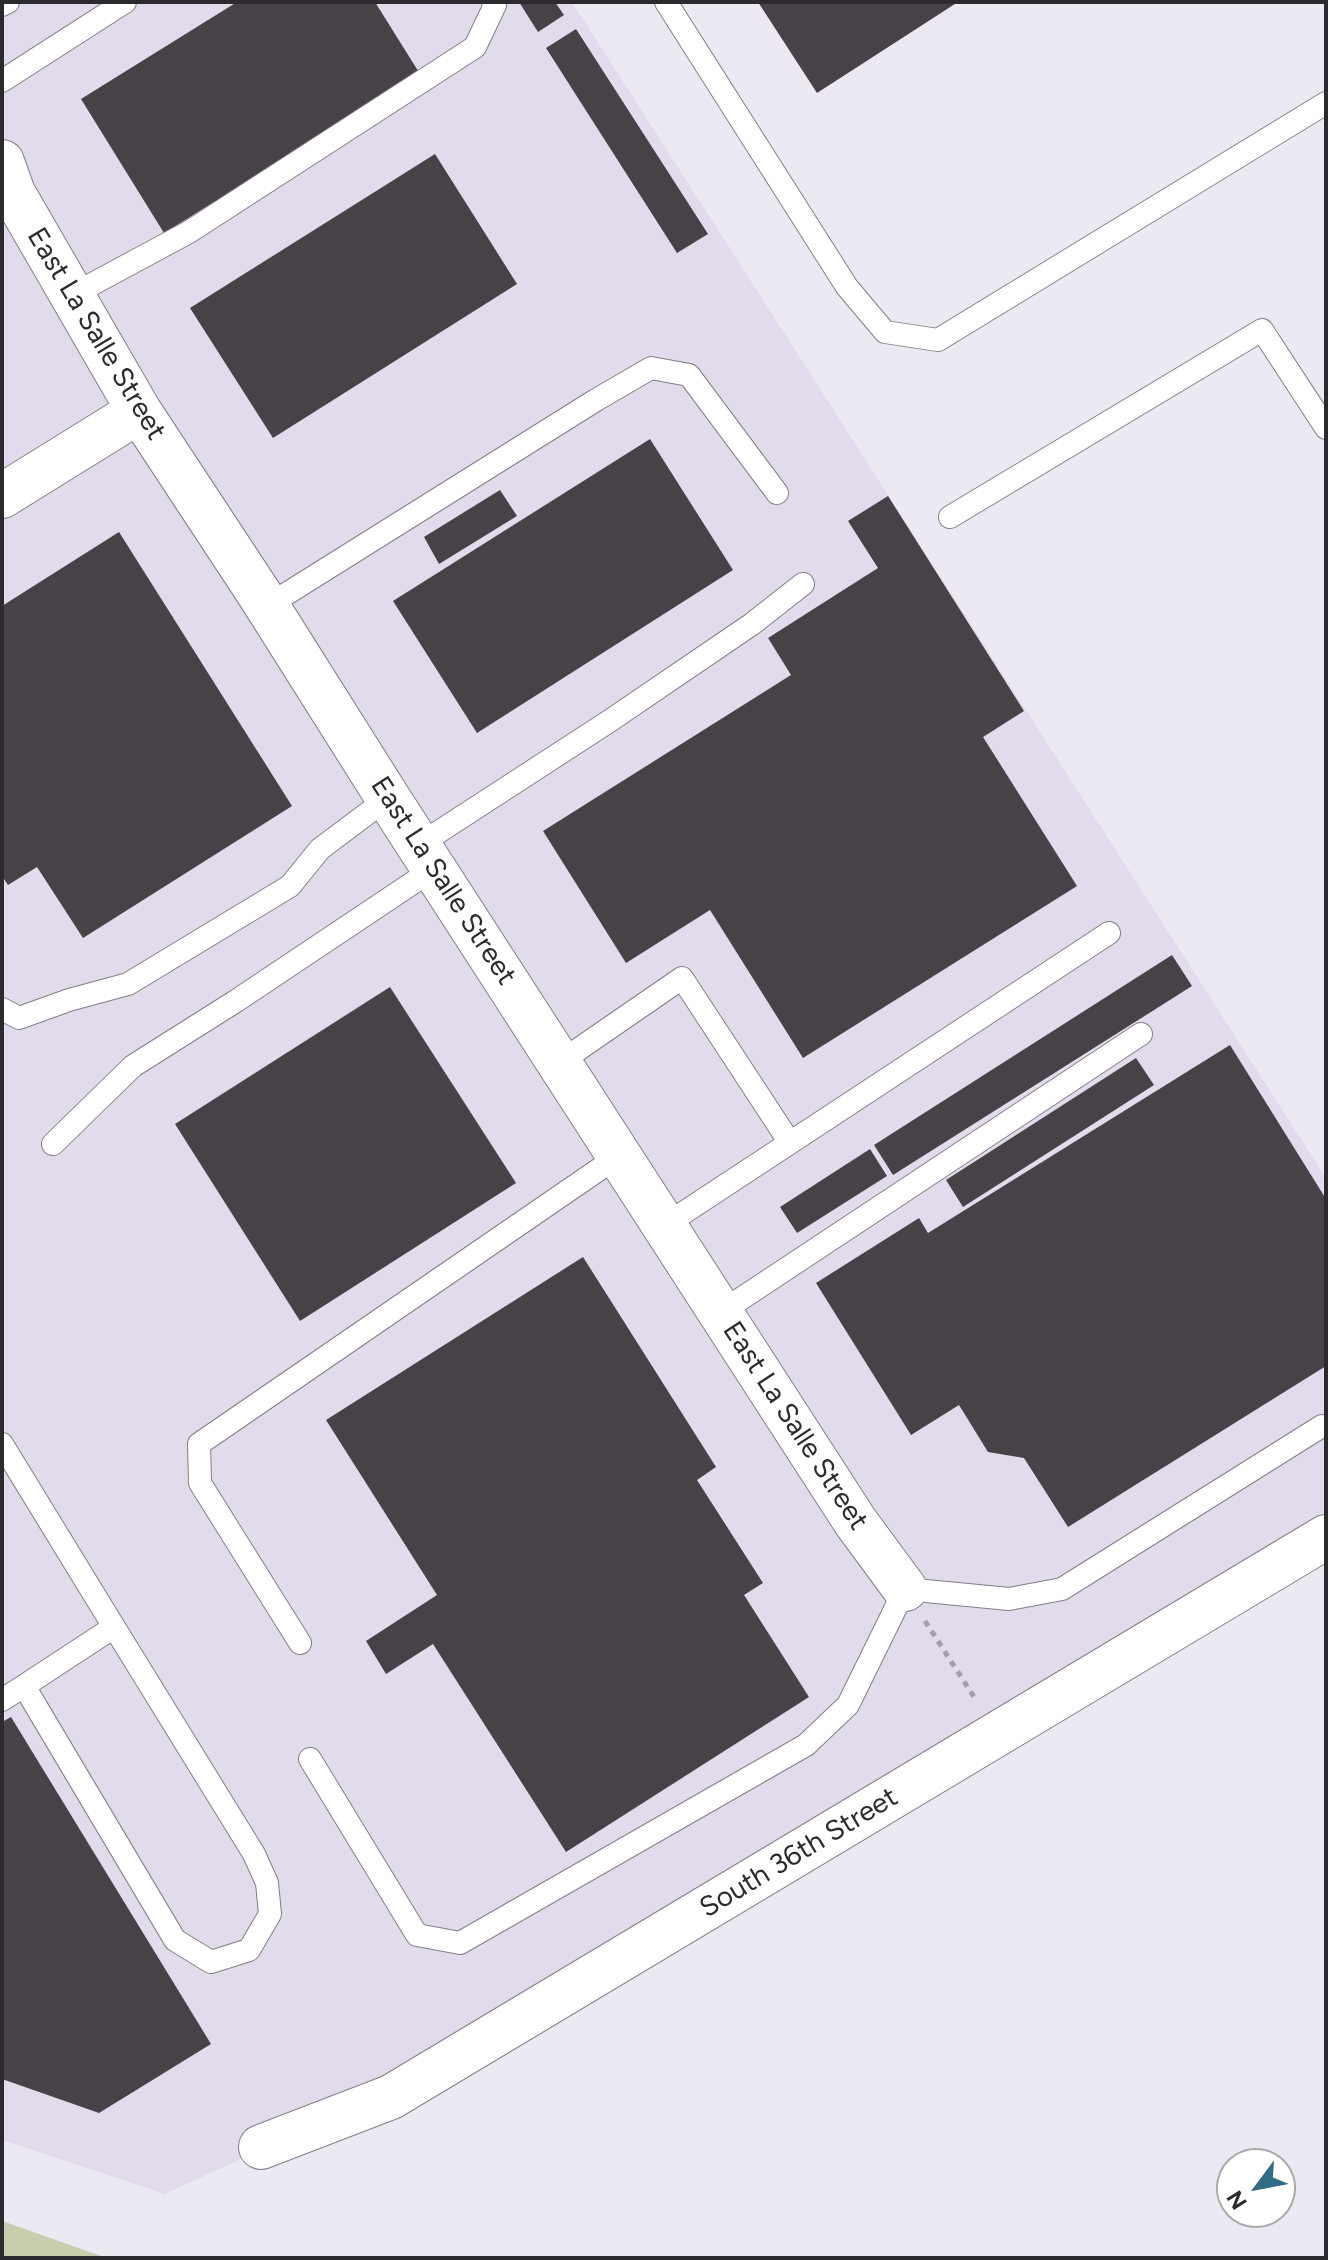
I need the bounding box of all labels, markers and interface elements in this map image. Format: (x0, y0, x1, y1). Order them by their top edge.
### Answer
street label: East La Salle Street (19, 222, 173, 446)
street label: East La Salle Street (363, 771, 523, 991)
street label: East La Salle Street (715, 1316, 875, 1536)
street label: South 36th Street (694, 1781, 904, 1925)
north arrow (1216, 2148, 1296, 2228)
text: N (1221, 2186, 1253, 2214)

